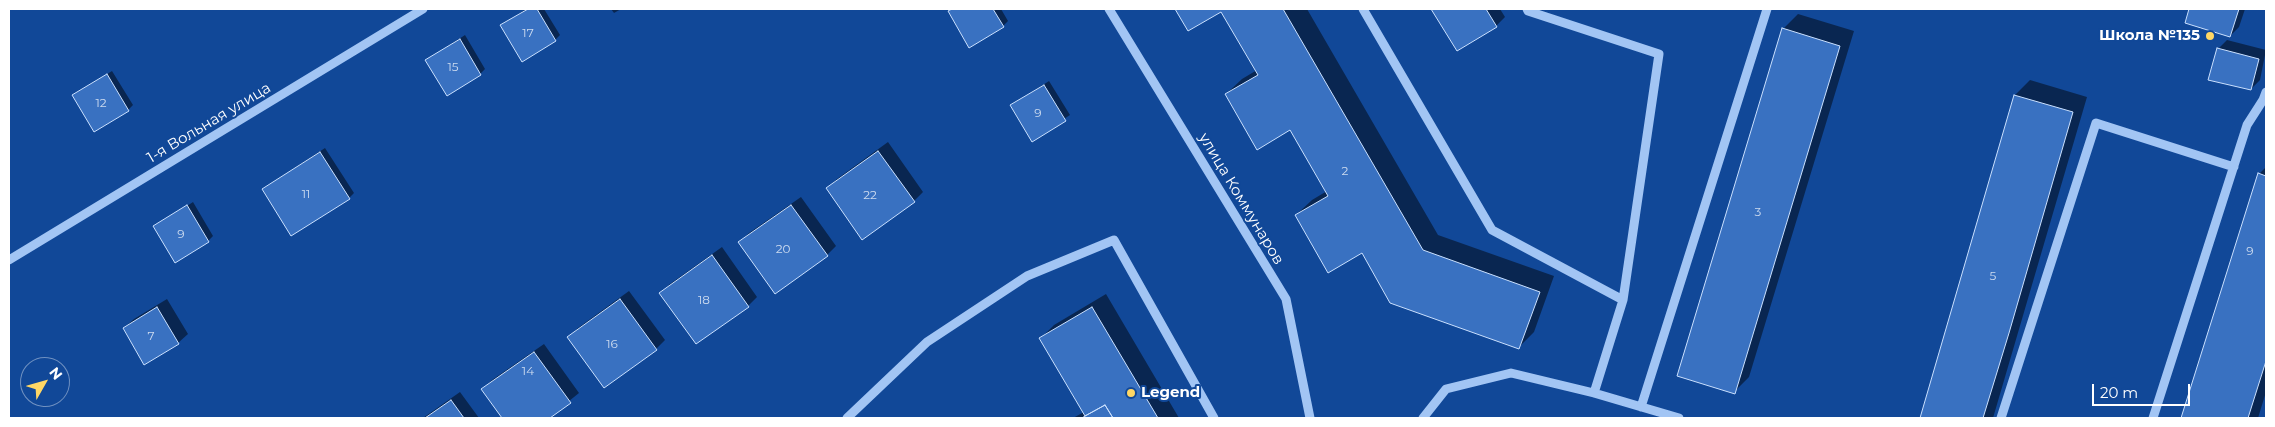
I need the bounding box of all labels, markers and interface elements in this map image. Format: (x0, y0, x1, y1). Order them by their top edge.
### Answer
house number: 17 (522, 26, 534, 40)
place label: Школа №135 (2099, 27, 2200, 45)
marker: Школа №135 (2204, 30, 2216, 42)
house number: 15 (447, 60, 459, 74)
street label: 1-я Вольная улица (144, 79, 274, 167)
house number: 12 (95, 96, 107, 110)
house number: 9 (1034, 106, 1042, 120)
street label: улица Коммунаров (1195, 130, 1287, 268)
house number: 2 (1342, 164, 1348, 178)
house number: 11 (302, 187, 310, 201)
house number: 22 (863, 188, 877, 202)
house number: 3 (1755, 205, 1761, 219)
house number: 9 (177, 227, 185, 241)
house number: 20 (776, 242, 790, 256)
house number: 9 (2246, 244, 2254, 258)
house number: 5 (1990, 269, 1996, 283)
house number: 18 (698, 293, 710, 307)
house number: 7 (147, 329, 155, 343)
house number: 16 (606, 337, 618, 351)
north arrow (20, 357, 70, 407)
text: N (45, 363, 67, 383)
house number: 14 (522, 364, 534, 378)
scale bar (2095, 374, 2192, 406)
text: 20 m (2100, 383, 2138, 402)
place label: Legend (1141, 384, 1200, 402)
marker: Legend (1125, 387, 1137, 399)

